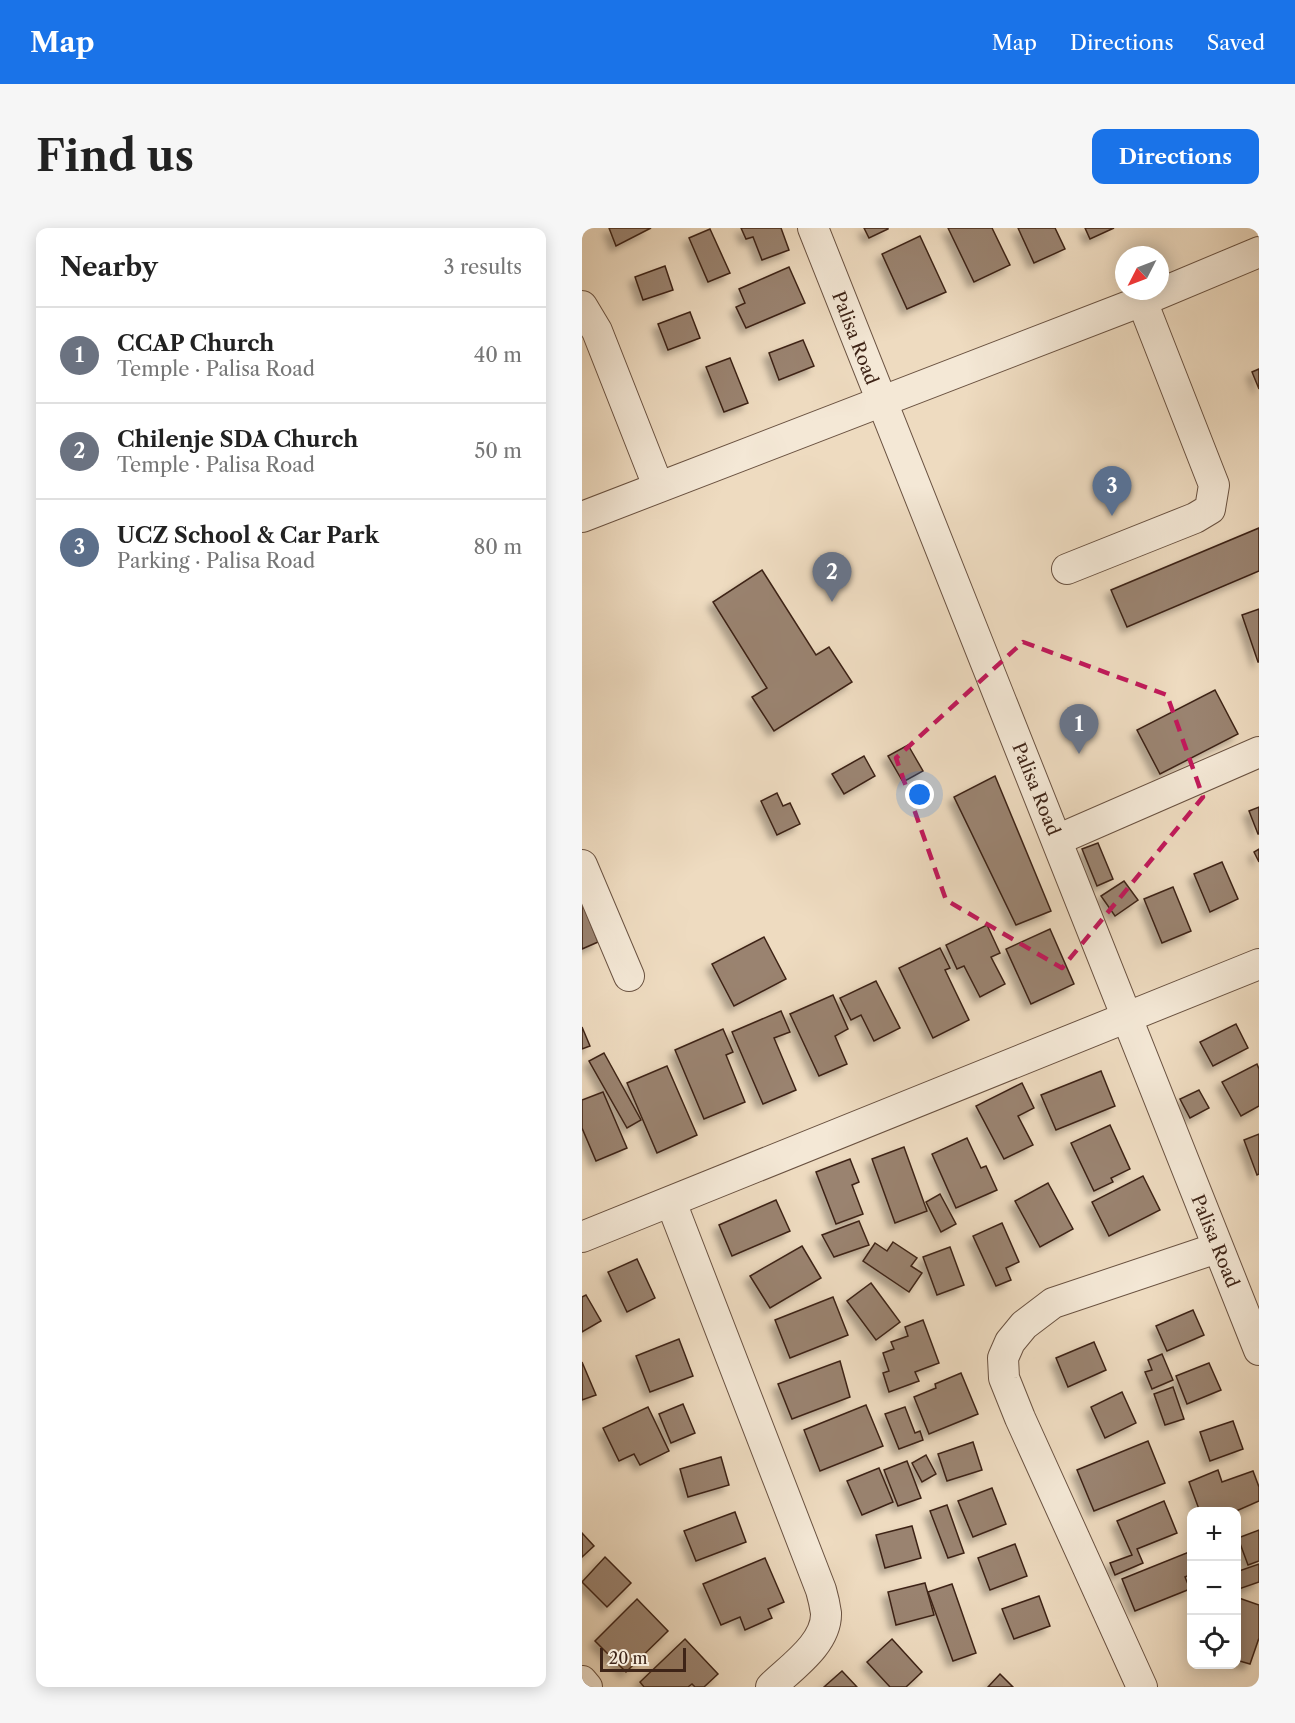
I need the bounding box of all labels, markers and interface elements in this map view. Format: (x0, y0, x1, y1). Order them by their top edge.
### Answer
text: Map (30, 25, 94, 59)
text: Map (992, 30, 1037, 55)
text: Directions (1070, 30, 1174, 55)
text: Saved (1207, 30, 1265, 55)
button: Directions (1092, 129, 1259, 184)
text: Find us (36, 130, 194, 182)
north arrow (1115, 246, 1169, 300)
text: Nearby (60, 251, 158, 283)
text: 3 results (444, 255, 522, 279)
street label: Palisa Road (827, 288, 883, 388)
text: CCAP Church (117, 330, 274, 357)
text: 1 (75, 343, 84, 367)
text: 40 m (474, 343, 522, 367)
text: Temple · Palisa Road (117, 357, 315, 381)
text: Chilenje SDA Church (117, 426, 358, 453)
text: 2 (74, 439, 85, 463)
text: 50 m (475, 439, 522, 463)
text: Temple · Palisa Road (117, 453, 315, 477)
pin: 3 (1092, 466, 1132, 516)
text: UCZ School & Car Park (117, 522, 379, 549)
text: 3 (74, 535, 85, 559)
text: 80 m (474, 535, 522, 559)
text: Parking · Palisa Road (117, 549, 315, 573)
pin: 2 (812, 552, 852, 602)
pin: 1 (1060, 704, 1098, 754)
street label: Palisa Road (1007, 739, 1065, 839)
your location (905, 780, 934, 809)
street label: Palisa Road (1186, 1191, 1244, 1291)
map controls (1187, 1507, 1241, 1669)
button: + (1187, 1507, 1241, 1561)
button: − (1187, 1561, 1241, 1615)
button: locate (1187, 1615, 1241, 1669)
scale bar (600, 1645, 686, 1672)
text: 20 m (609, 1648, 648, 1668)

